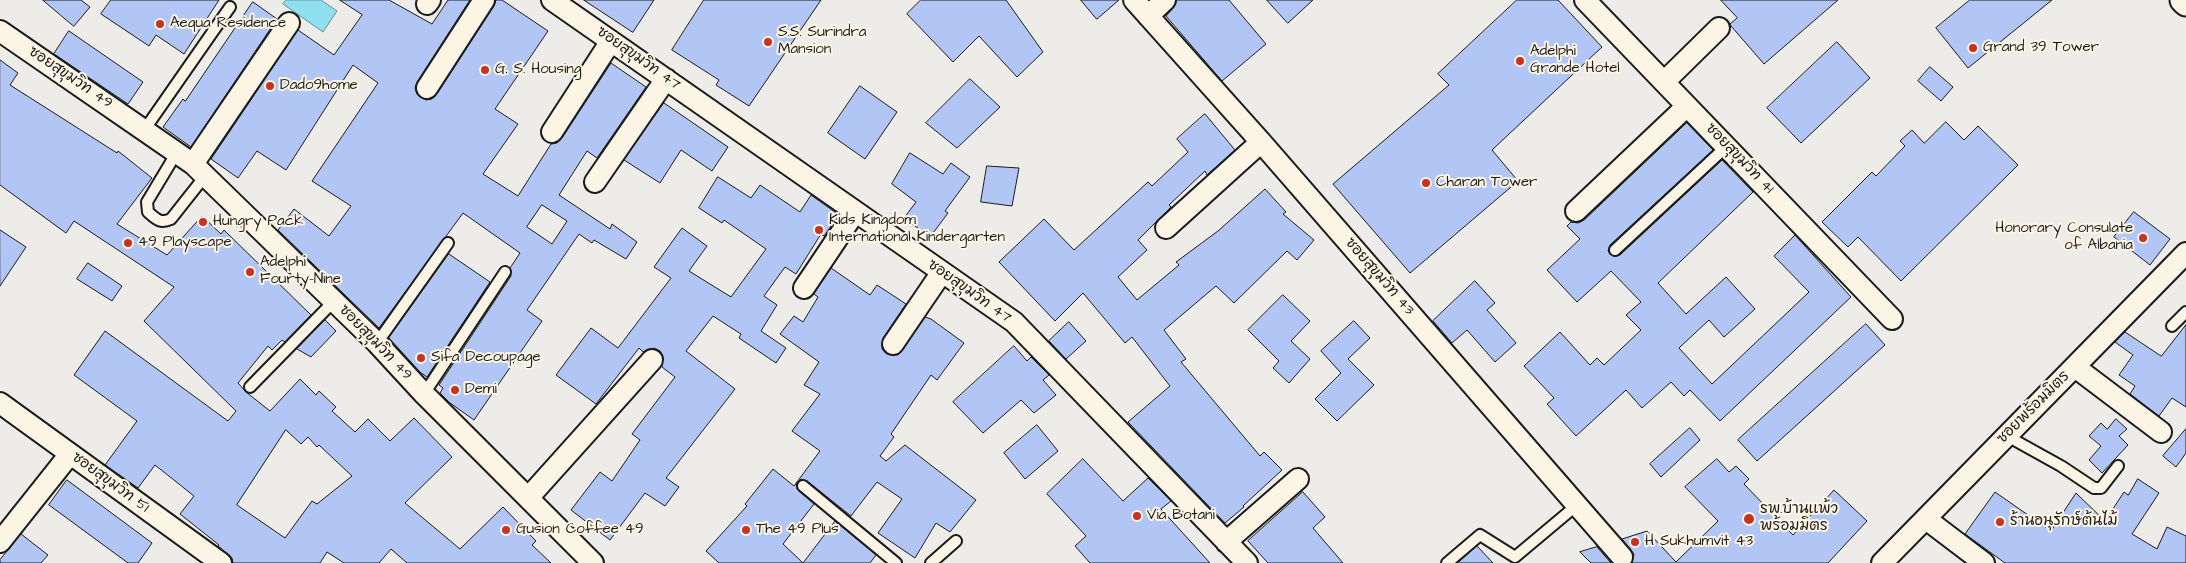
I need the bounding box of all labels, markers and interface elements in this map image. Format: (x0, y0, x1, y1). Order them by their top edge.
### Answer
place label: Aequa Residence (170, 15, 286, 33)
marker: Aequa Residence (154, 18, 166, 30)
street label: ซอยสุขุมวิท 47 (593, 23, 683, 95)
place label: S.S. Surindra Mansion (778, 24, 866, 59)
marker: S.S. Surindra Mansion (762, 36, 774, 48)
place label: Grand 39 Tower (1983, 39, 2099, 57)
marker: Grand 39 Tower (1967, 42, 1979, 54)
street label: ซอยสุขุมวิท 49 (24, 43, 116, 113)
place label: Adelphi Grande Hotel (1530, 43, 1620, 78)
marker: Adelphi Grande Hotel (1514, 55, 1526, 67)
place label: G. S. Housing (495, 61, 581, 79)
marker: G. S. Housing (479, 64, 491, 76)
place label: Dado9home (280, 77, 358, 95)
marker: Dado9home (264, 80, 276, 92)
street label: ซอยสุขุมวิท 41 (1701, 120, 1777, 198)
place label: Charan Tower (1436, 174, 1537, 192)
marker: Charan Tower (1420, 177, 1432, 189)
place label: Kids Kingdom International Kindergarten (829, 212, 1005, 247)
place label: Hungry Pack (213, 213, 303, 231)
marker: Hungry Pack (197, 216, 209, 228)
place label: Honorary Consulate of Albania (1995, 220, 2133, 255)
marker: Kids Kingdom International Kindergarten (813, 224, 825, 236)
marker: Honorary Consulate of Albania (2137, 232, 2149, 244)
place label: 49 Playscape (138, 234, 232, 252)
street label: ซอยสุขุมวิท 43 (1340, 235, 1418, 319)
marker: 49 Playscape (122, 237, 134, 249)
place label: Adelphi Fourty-Nine (260, 254, 341, 289)
street label: ซอยสุขุมวิท 47 (924, 256, 1014, 328)
marker: Adelphi Fourty-Nine (244, 266, 256, 278)
street label: ซอยสุขุมวิท 49 (335, 302, 415, 384)
place label: Sifa Decoupage (431, 349, 541, 367)
marker: Sifa Decoupage (415, 352, 427, 364)
street label: ซอยพร้อมมิตร (1994, 368, 2074, 448)
place label: Demi (465, 381, 497, 399)
marker: Demi (449, 384, 461, 396)
street label: ซอยสุขุมวิท 51 (68, 449, 152, 517)
place label: รพ.บ้านแพ้ว พร้อมมิตร (1760, 501, 1838, 536)
place label: Via Botani (1147, 507, 1215, 525)
marker: Via Botani (1131, 510, 1143, 522)
marker: รพ.บ้านแพ้ว พร้อมมิตร (1742, 512, 1756, 526)
place label: ร้านอนุรักษ์ต้นไม้ (2010, 513, 2118, 531)
marker: ร้านอนุรักษ์ต้นไม้ (1994, 516, 2006, 528)
place label: Gusion Coffee 49 (516, 521, 644, 539)
place label: The 49 Plus (756, 521, 839, 539)
marker: Gusion Coffee 49 (500, 524, 512, 536)
marker: The 49 Plus (740, 524, 752, 536)
place label: H Sukhumvit 43 (1645, 533, 1753, 551)
marker: H Sukhumvit 43 (1629, 536, 1641, 548)

